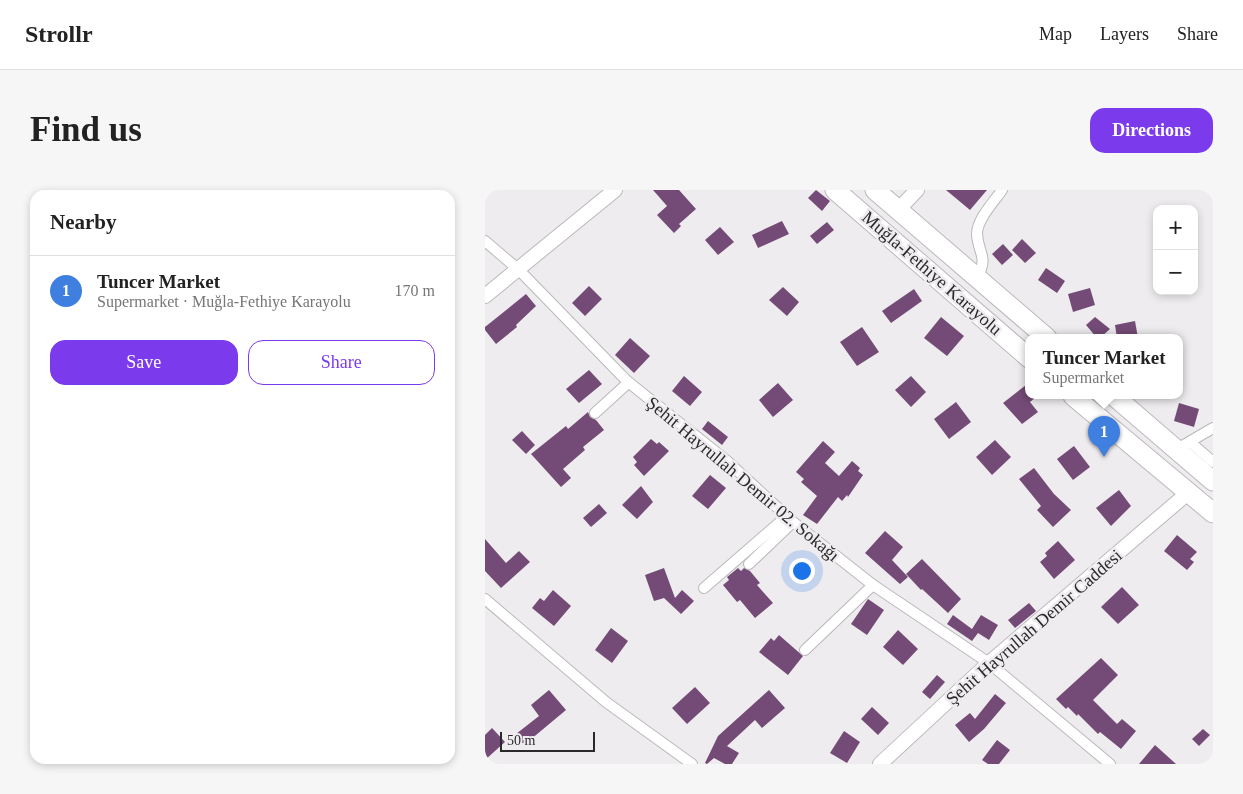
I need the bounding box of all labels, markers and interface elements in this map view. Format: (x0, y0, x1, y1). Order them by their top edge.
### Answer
text: Strollr (25, 21, 93, 47)
text: Map (1039, 24, 1072, 44)
text: Layers (1100, 24, 1149, 44)
text: Share (1177, 24, 1218, 44)
button: Directions (1090, 108, 1213, 153)
text: Find us (30, 110, 142, 149)
map controls (1153, 205, 1198, 295)
button: + (1153, 205, 1198, 250)
street label: Muğla-Fethiye Karayolu (858, 207, 1006, 339)
text: Nearby (50, 210, 117, 234)
button: − (1153, 250, 1198, 295)
text: Tuncer Market (97, 271, 220, 292)
text: 1 (62, 282, 70, 299)
text: 170 m (395, 282, 435, 299)
text: Supermarket · Muğla-Fethiye Karayolu (97, 293, 351, 310)
popup (1025, 334, 1183, 399)
button: Save (50, 340, 238, 385)
button: Share (248, 340, 435, 385)
text: Tuncer Market (1043, 347, 1165, 368)
text: Supermarket (1043, 369, 1124, 386)
street label: Şehit Hayrullah Demir 02. Sokağı (643, 392, 843, 566)
pin: 1 (1088, 416, 1120, 457)
street label: Şehit Hayrullah Demir Caddesi (942, 545, 1126, 709)
your location (789, 558, 815, 584)
scale bar (500, 729, 595, 752)
text: 50 m (507, 733, 535, 748)

